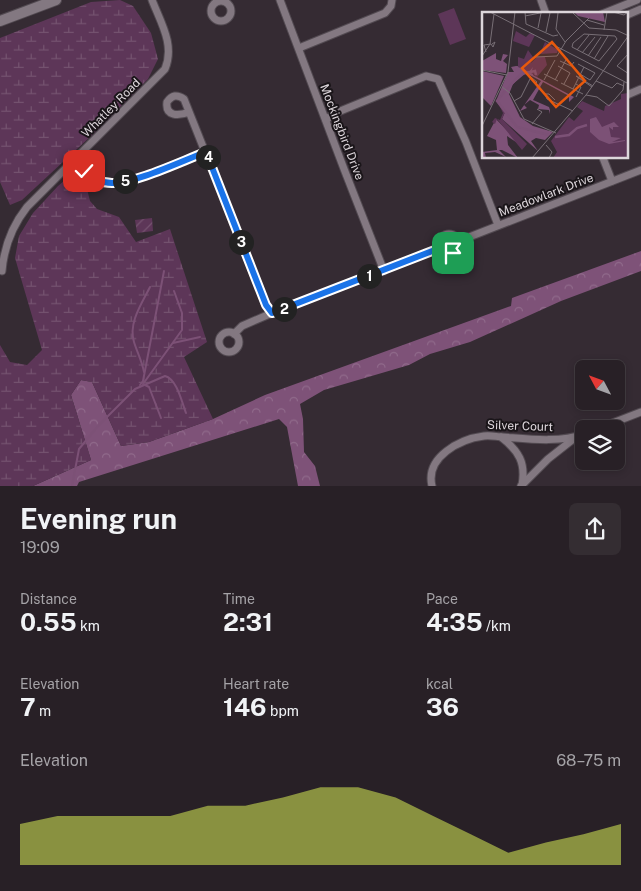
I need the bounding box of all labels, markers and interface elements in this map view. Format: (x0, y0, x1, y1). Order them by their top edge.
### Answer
inset map (482, 12, 628, 159)
street label: Whatley Road (79, 76, 143, 140)
street label: Mockingbird Drive (317, 82, 367, 182)
pin: 4 (196, 144, 220, 170)
text: 4 (204, 149, 213, 165)
pin (63, 150, 105, 192)
icon: check (70, 157, 98, 185)
pin: 5 (112, 168, 138, 194)
street label: Meadowlark Drive (497, 170, 596, 220)
text: 5 (121, 173, 130, 189)
pin: 3 (228, 230, 254, 254)
pin (432, 232, 474, 274)
text: 3 (237, 234, 246, 250)
icon: arrive (439, 239, 467, 267)
pin: 1 (356, 264, 382, 288)
text: 1 (367, 268, 373, 284)
pin: 2 (272, 296, 296, 322)
text: 2 (280, 301, 289, 317)
north arrow (575, 360, 625, 410)
map controls (575, 360, 625, 470)
street label: Silver Court (487, 418, 554, 434)
button: layers (575, 420, 625, 470)
text: Evening run (20, 502, 177, 535)
button: share (569, 503, 621, 555)
text: 19:09 (20, 538, 60, 557)
text: Distance (20, 591, 77, 607)
text: Time (223, 591, 255, 607)
text: Pace (426, 591, 458, 607)
text: 0.55 (20, 607, 77, 637)
text: 2:31 (223, 607, 273, 637)
text: 4:35 (426, 607, 483, 637)
text: km (77, 618, 100, 634)
text: /km (483, 618, 511, 634)
text: Elevation (20, 676, 79, 692)
text: Heart rate (223, 676, 289, 692)
text: kcal (426, 676, 453, 692)
text: 7 (20, 692, 36, 722)
text: 146 (223, 692, 267, 722)
text: 36 (426, 692, 459, 722)
text: m (36, 703, 51, 719)
text: bpm (267, 703, 299, 719)
text: Elevation (20, 751, 88, 770)
text: 68–75 m (556, 751, 621, 770)

